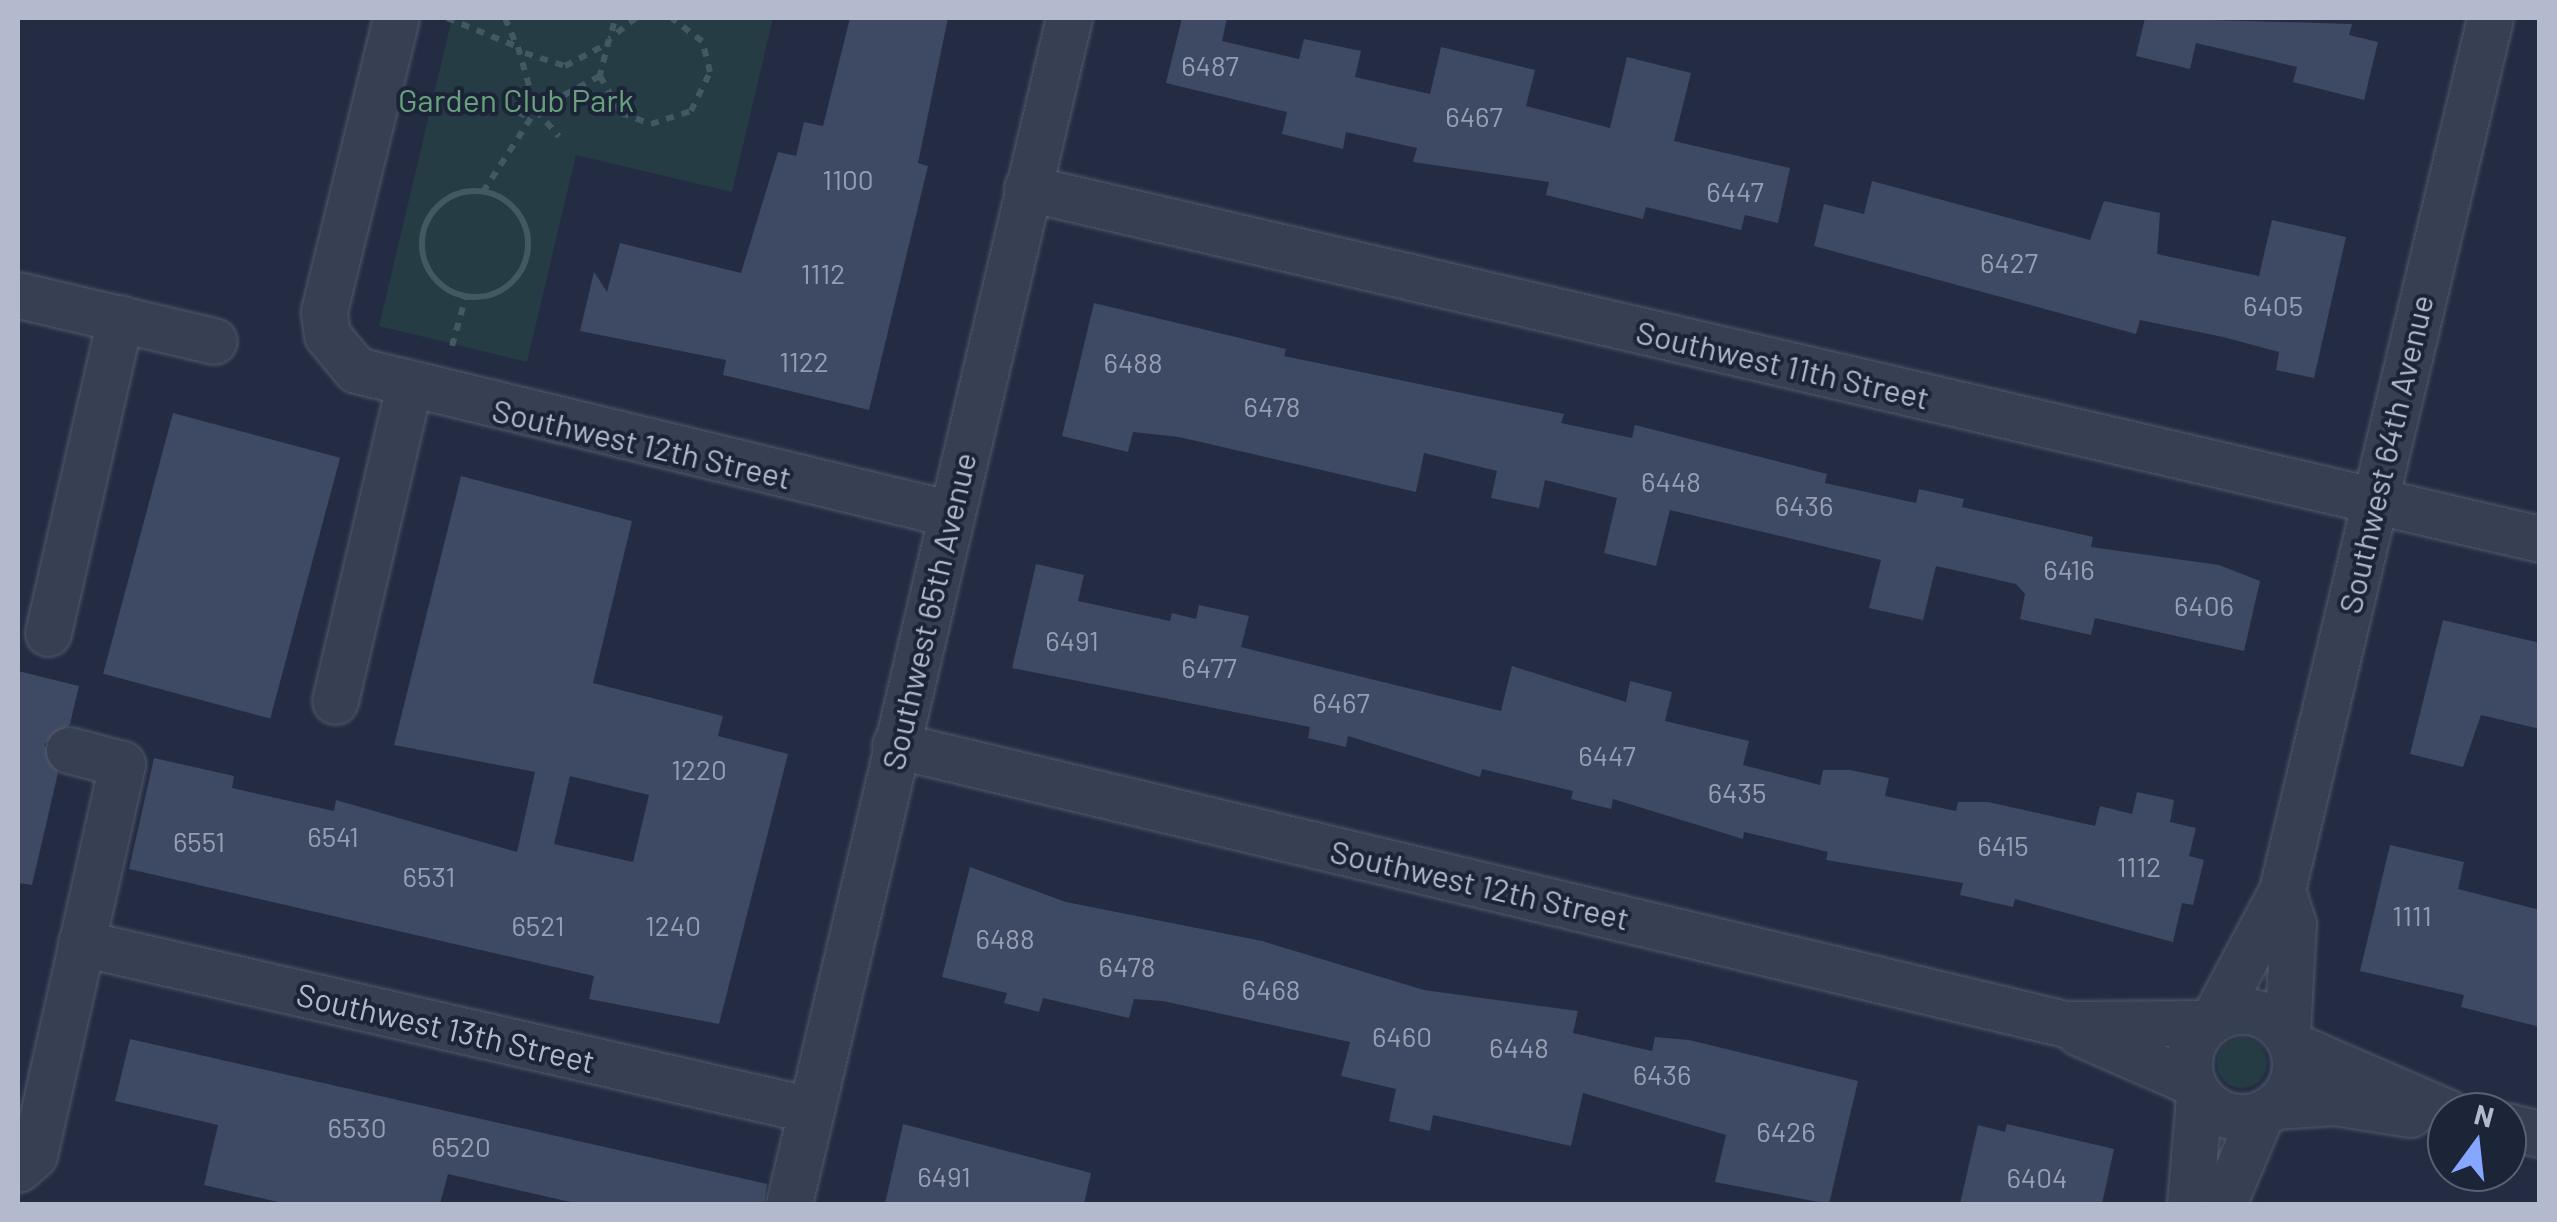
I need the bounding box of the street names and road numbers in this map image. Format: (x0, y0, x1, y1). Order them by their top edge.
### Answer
street label: Southwest 64th Avenue (2330, 291, 2440, 617)
street label: Southwest 11th Street (1633, 312, 1933, 416)
street label: Southwest 12th Street (489, 390, 795, 496)
street label: Southwest 65th Avenue (873, 449, 983, 773)
street label: Southwest 12th Street (1327, 831, 1633, 937)
street label: Southwest 13th Street (293, 974, 599, 1080)

